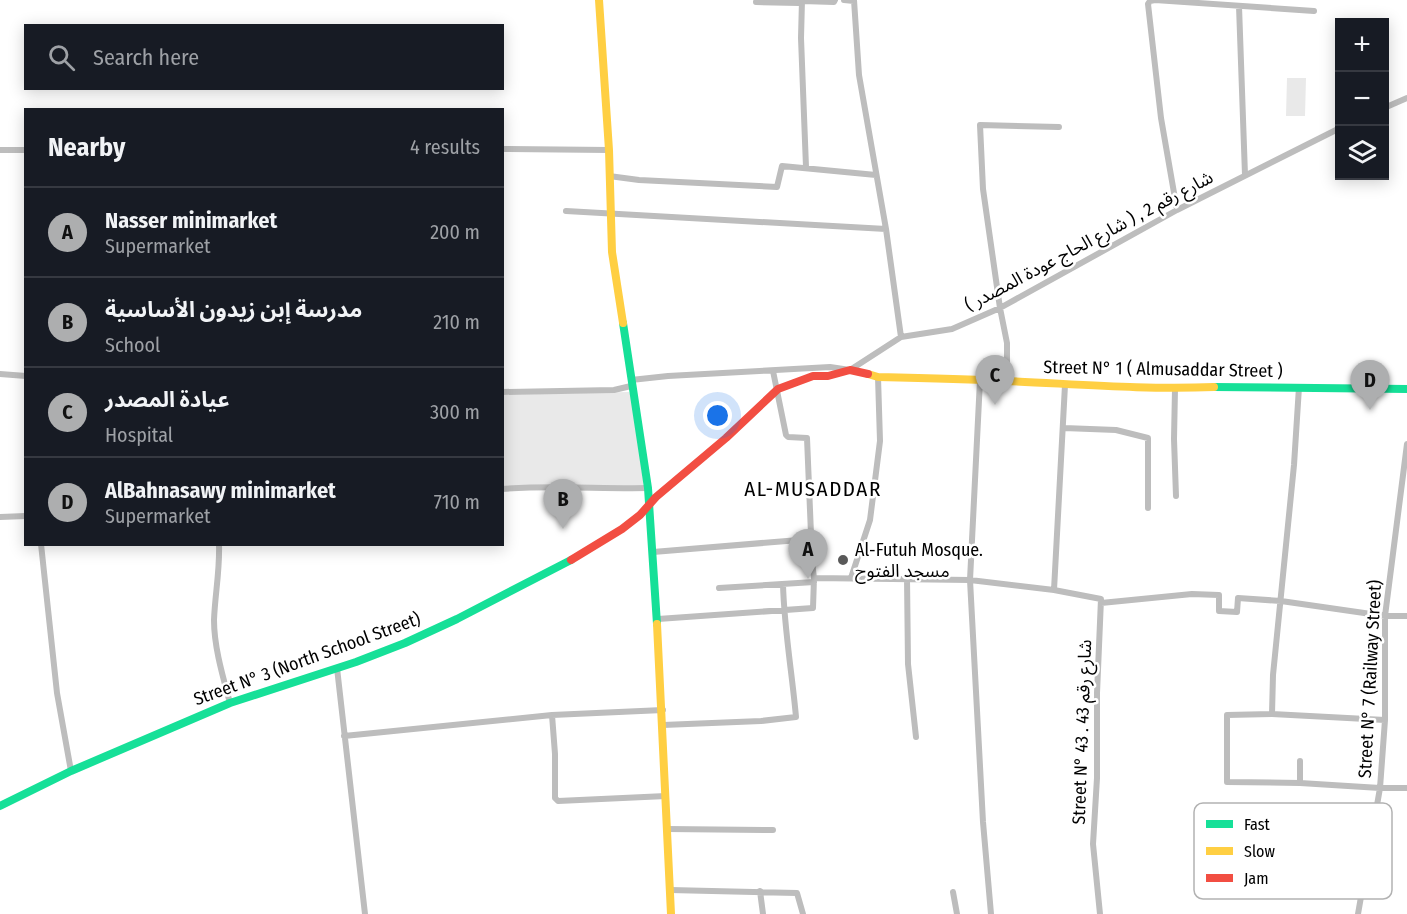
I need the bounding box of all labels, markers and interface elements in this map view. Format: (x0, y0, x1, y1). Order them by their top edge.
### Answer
map controls (1335, 18, 1389, 180)
button: + (1335, 18, 1389, 72)
search box (24, 24, 504, 90)
icon: search (45, 41, 78, 74)
text: Search here (93, 44, 199, 71)
button: − (1335, 72, 1389, 126)
button: layers (1335, 126, 1389, 180)
text: Nearby (48, 132, 125, 163)
text: 4 results (410, 135, 480, 159)
street label: شارع رقم 2 , ( شارع الحاج عودة المصدر ) (961, 166, 1218, 319)
text: Nasser minimarket (105, 207, 277, 234)
text: A (62, 220, 73, 244)
text: 200 m (430, 220, 480, 244)
text: Supermarket (105, 234, 211, 258)
text: مدرسة إبن زيدون الأساسية (105, 296, 362, 323)
text: B (62, 310, 73, 334)
text: 210 m (433, 310, 480, 334)
text: School (105, 333, 160, 357)
pin: C (976, 356, 1014, 405)
street label: Street N° 1 ( Almusaddar Street ) (1043, 356, 1283, 382)
pin: D (1350, 360, 1390, 410)
text: عيادة المصدر (105, 386, 229, 413)
text: C (62, 400, 73, 424)
text: 300 m (430, 400, 480, 424)
your location (703, 401, 732, 430)
text: Hospital (105, 423, 173, 447)
district label: AL-MUSADDAR (744, 476, 882, 502)
text: AlBahnasawy minimarket (105, 477, 336, 504)
pin: B (544, 480, 582, 529)
text: D (62, 490, 73, 514)
text: 710 m (434, 490, 480, 514)
text: Supermarket (105, 504, 211, 528)
pin: A (788, 530, 828, 579)
place label: Al-Futuh Mosque. مسجد الفتوح (855, 539, 983, 584)
marker: Al-Futuh Mosque. مسجد الفتوح (836, 553, 850, 567)
street label: Street N° 7 (Railway Street) (1354, 579, 1386, 779)
street label: Street N° 3 (North School Street) (191, 608, 423, 710)
street label: Street N° 43 . شارع رقم 43 (1068, 639, 1099, 825)
legend (1194, 803, 1392, 899)
text: Fast (1244, 815, 1271, 834)
text: Slow (1244, 842, 1275, 861)
text: Jam (1244, 869, 1269, 888)

